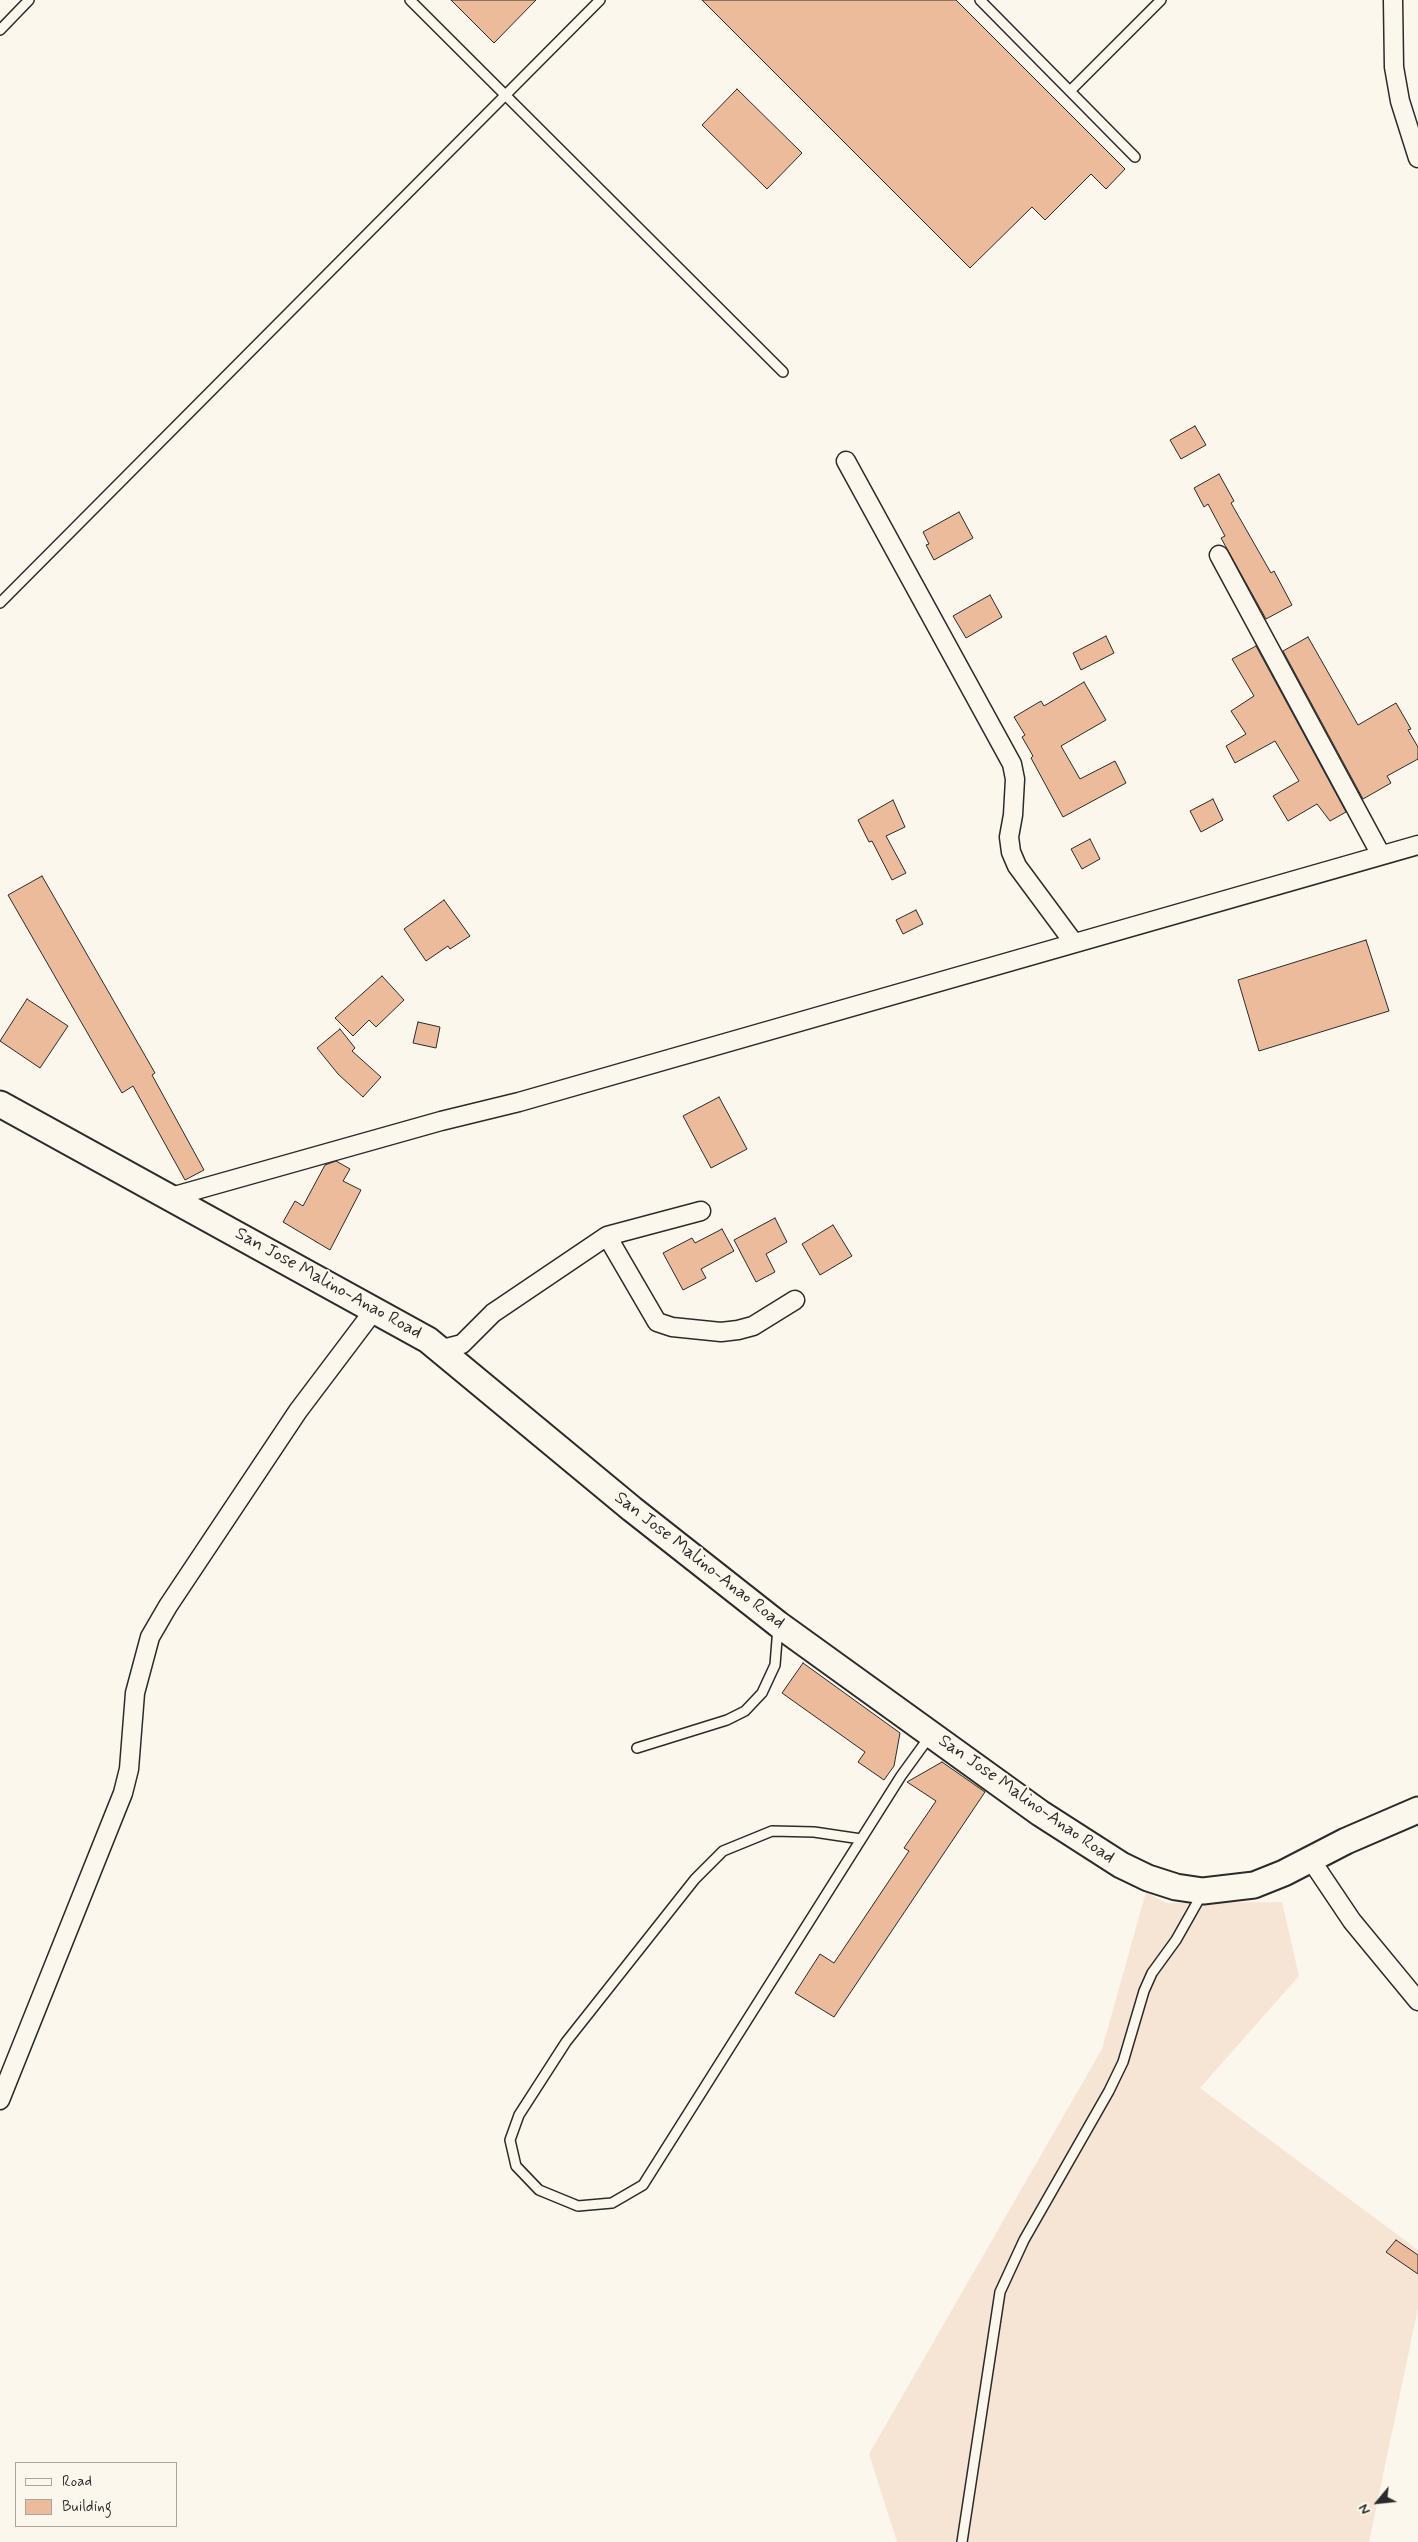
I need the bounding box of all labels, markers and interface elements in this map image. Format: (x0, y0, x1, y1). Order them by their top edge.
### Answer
street label: San Jose Malino-Anao Road (231, 1224, 425, 1344)
street label: San Jose Malino-Anao Road (609, 1488, 789, 1634)
street label: San Jose Malino-Anao Road (934, 1731, 1118, 1869)
legend (15, 2462, 178, 2527)
text: Road (62, 2472, 92, 2492)
north arrow (1353, 2477, 1403, 2527)
text: Building (62, 2497, 112, 2517)
text: N (1355, 2501, 1375, 2517)

